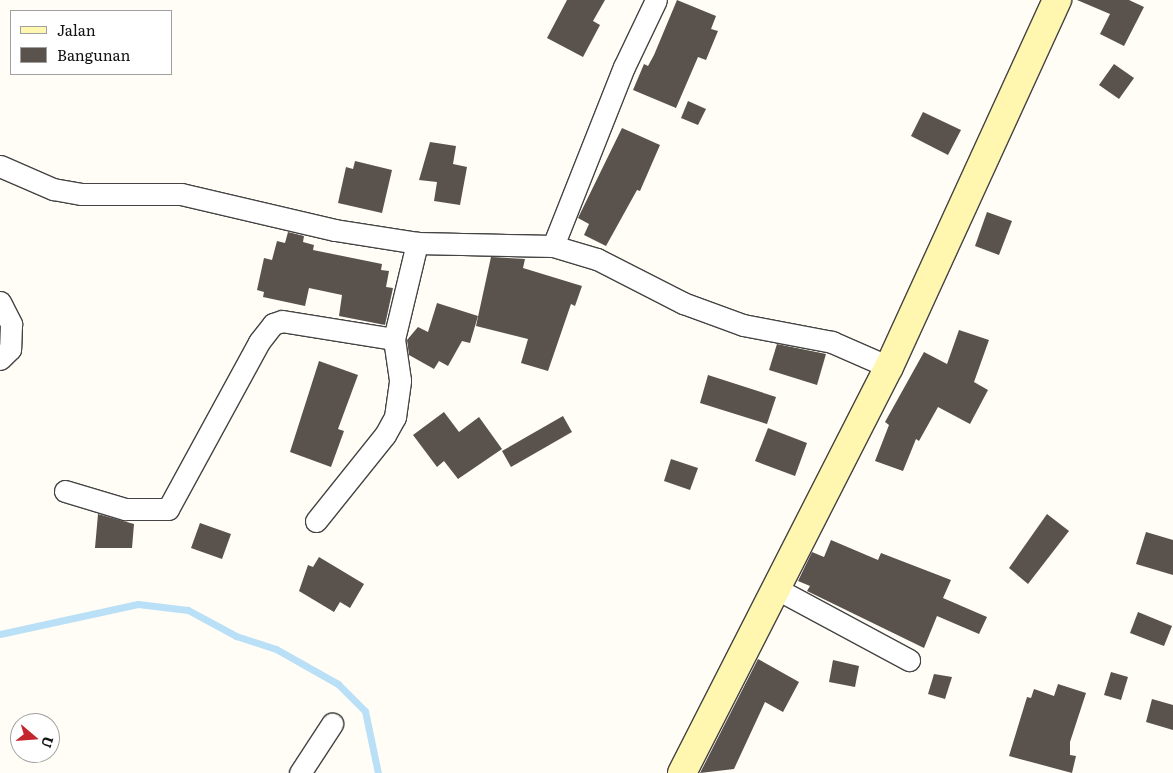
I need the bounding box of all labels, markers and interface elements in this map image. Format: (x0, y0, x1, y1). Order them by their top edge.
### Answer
legend (10, 10, 172, 75)
text: Jalan (57, 18, 96, 41)
text: Bangunan (57, 43, 130, 66)
north arrow (10, 713, 60, 763)
text: U (37, 734, 60, 751)

